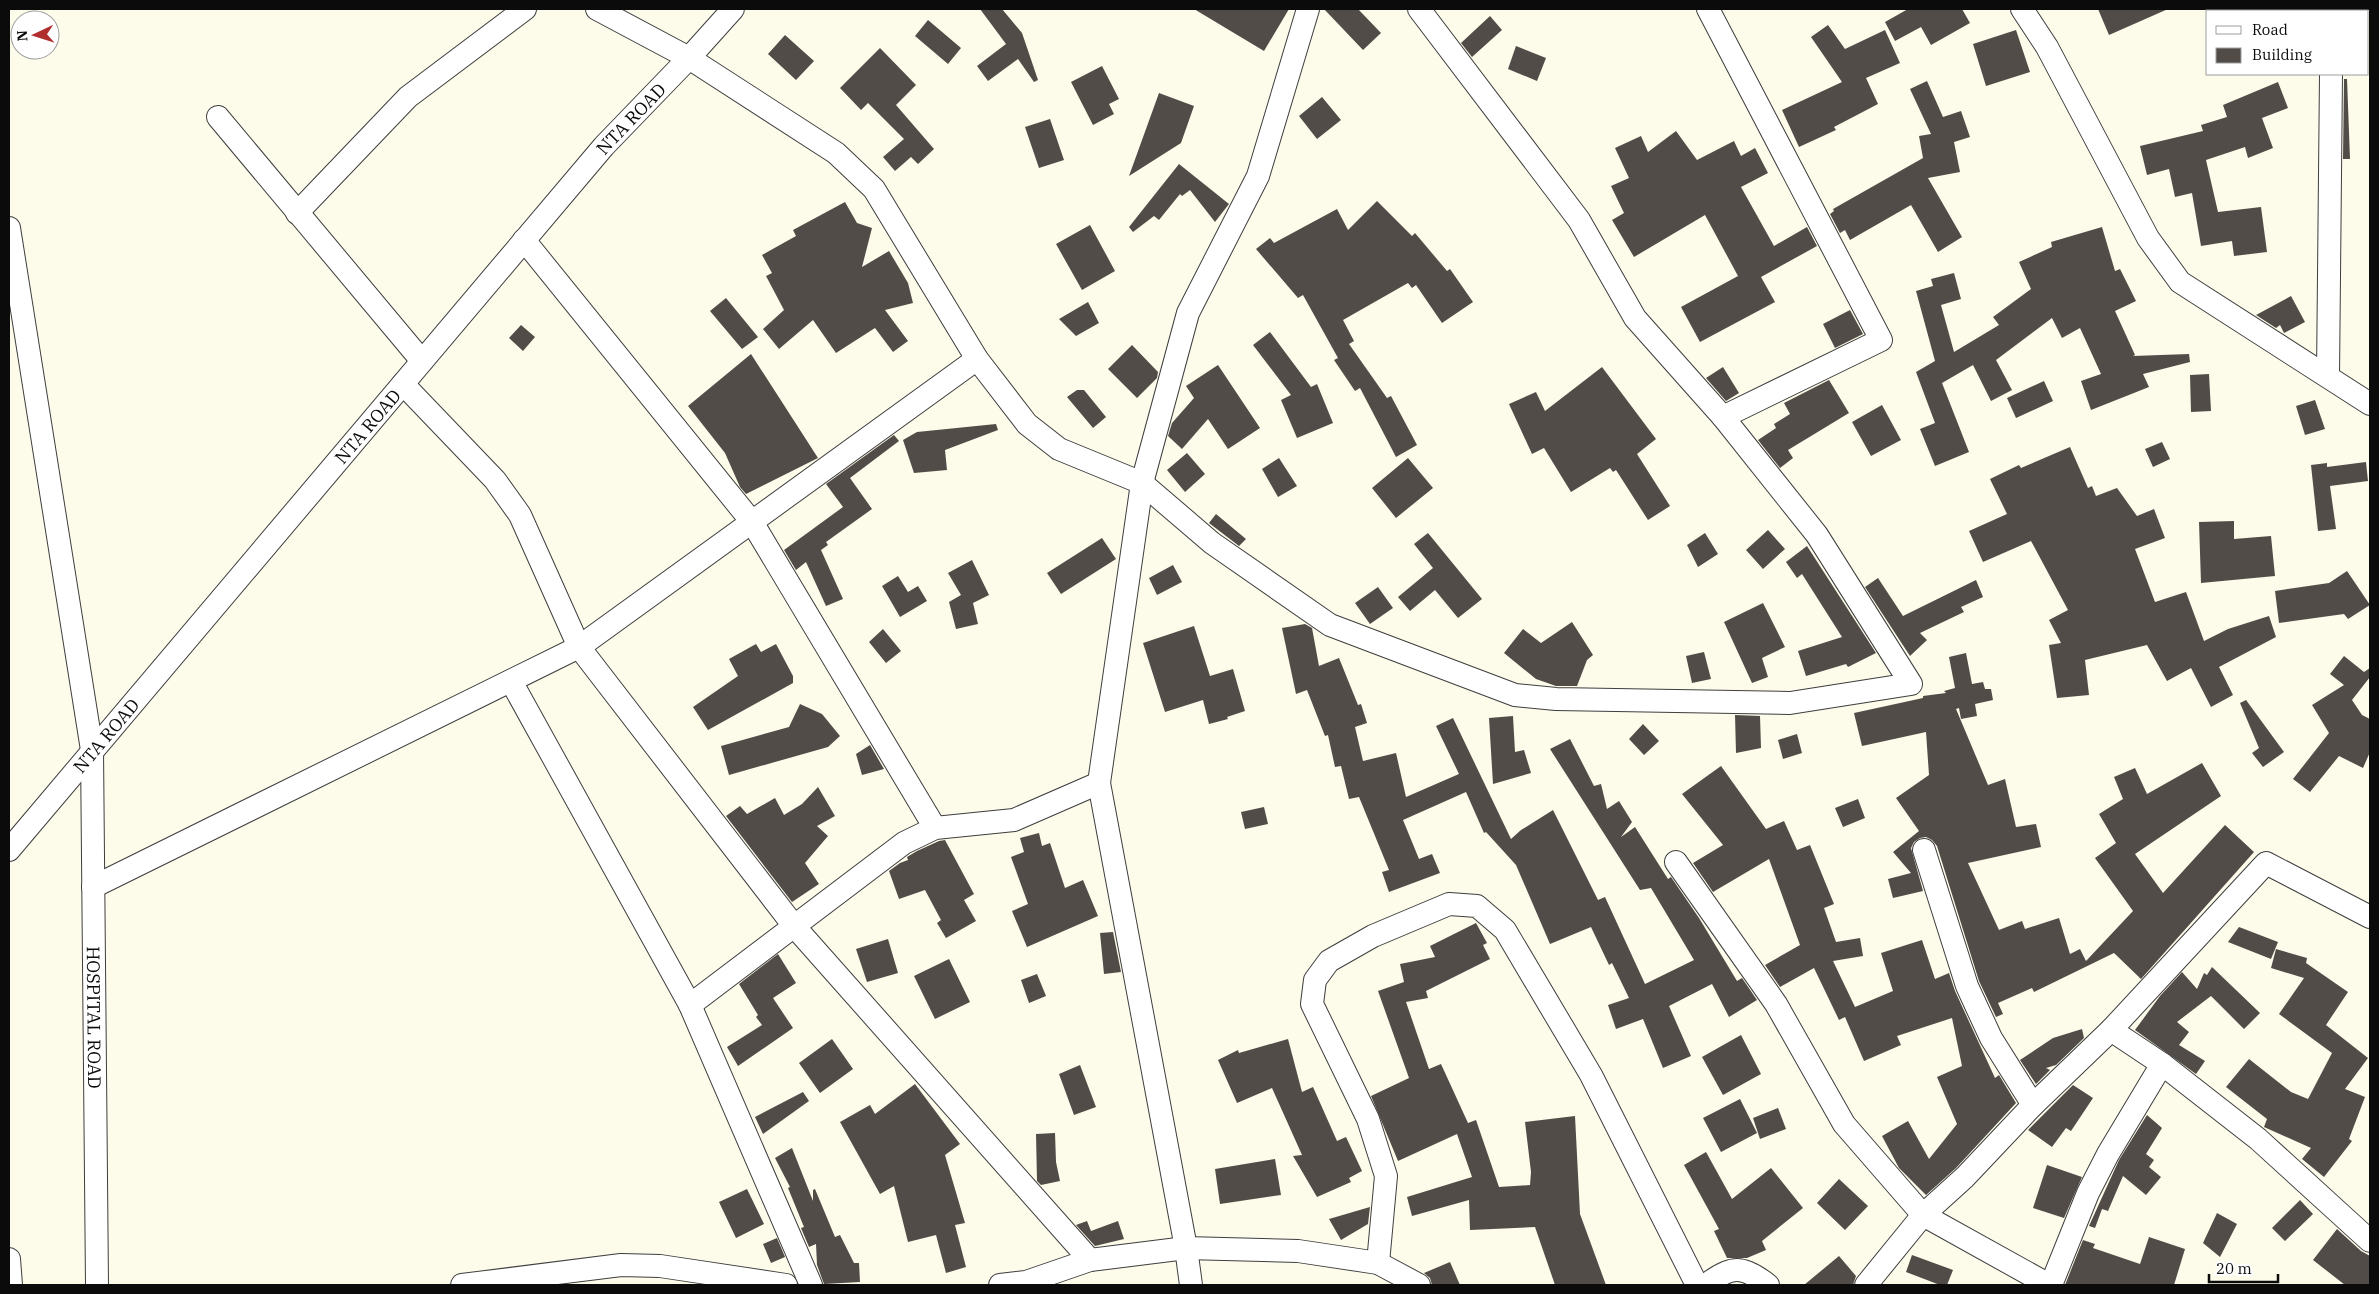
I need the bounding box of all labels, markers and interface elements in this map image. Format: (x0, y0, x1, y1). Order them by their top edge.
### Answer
north arrow (10, 10, 60, 60)
legend (2206, 10, 2369, 75)
text: Road (2252, 20, 2288, 39)
text: N (13, 30, 31, 42)
text: Building (2252, 45, 2312, 64)
street label: NTA ROAD (591, 78, 670, 159)
street label: NTA ROAD (329, 384, 405, 468)
street label: NTA ROAD (68, 693, 144, 778)
street label: HOSPITAL ROAD (82, 946, 107, 1089)
scale bar (2209, 1252, 2278, 1284)
text: 20 m (2216, 1259, 2252, 1278)

